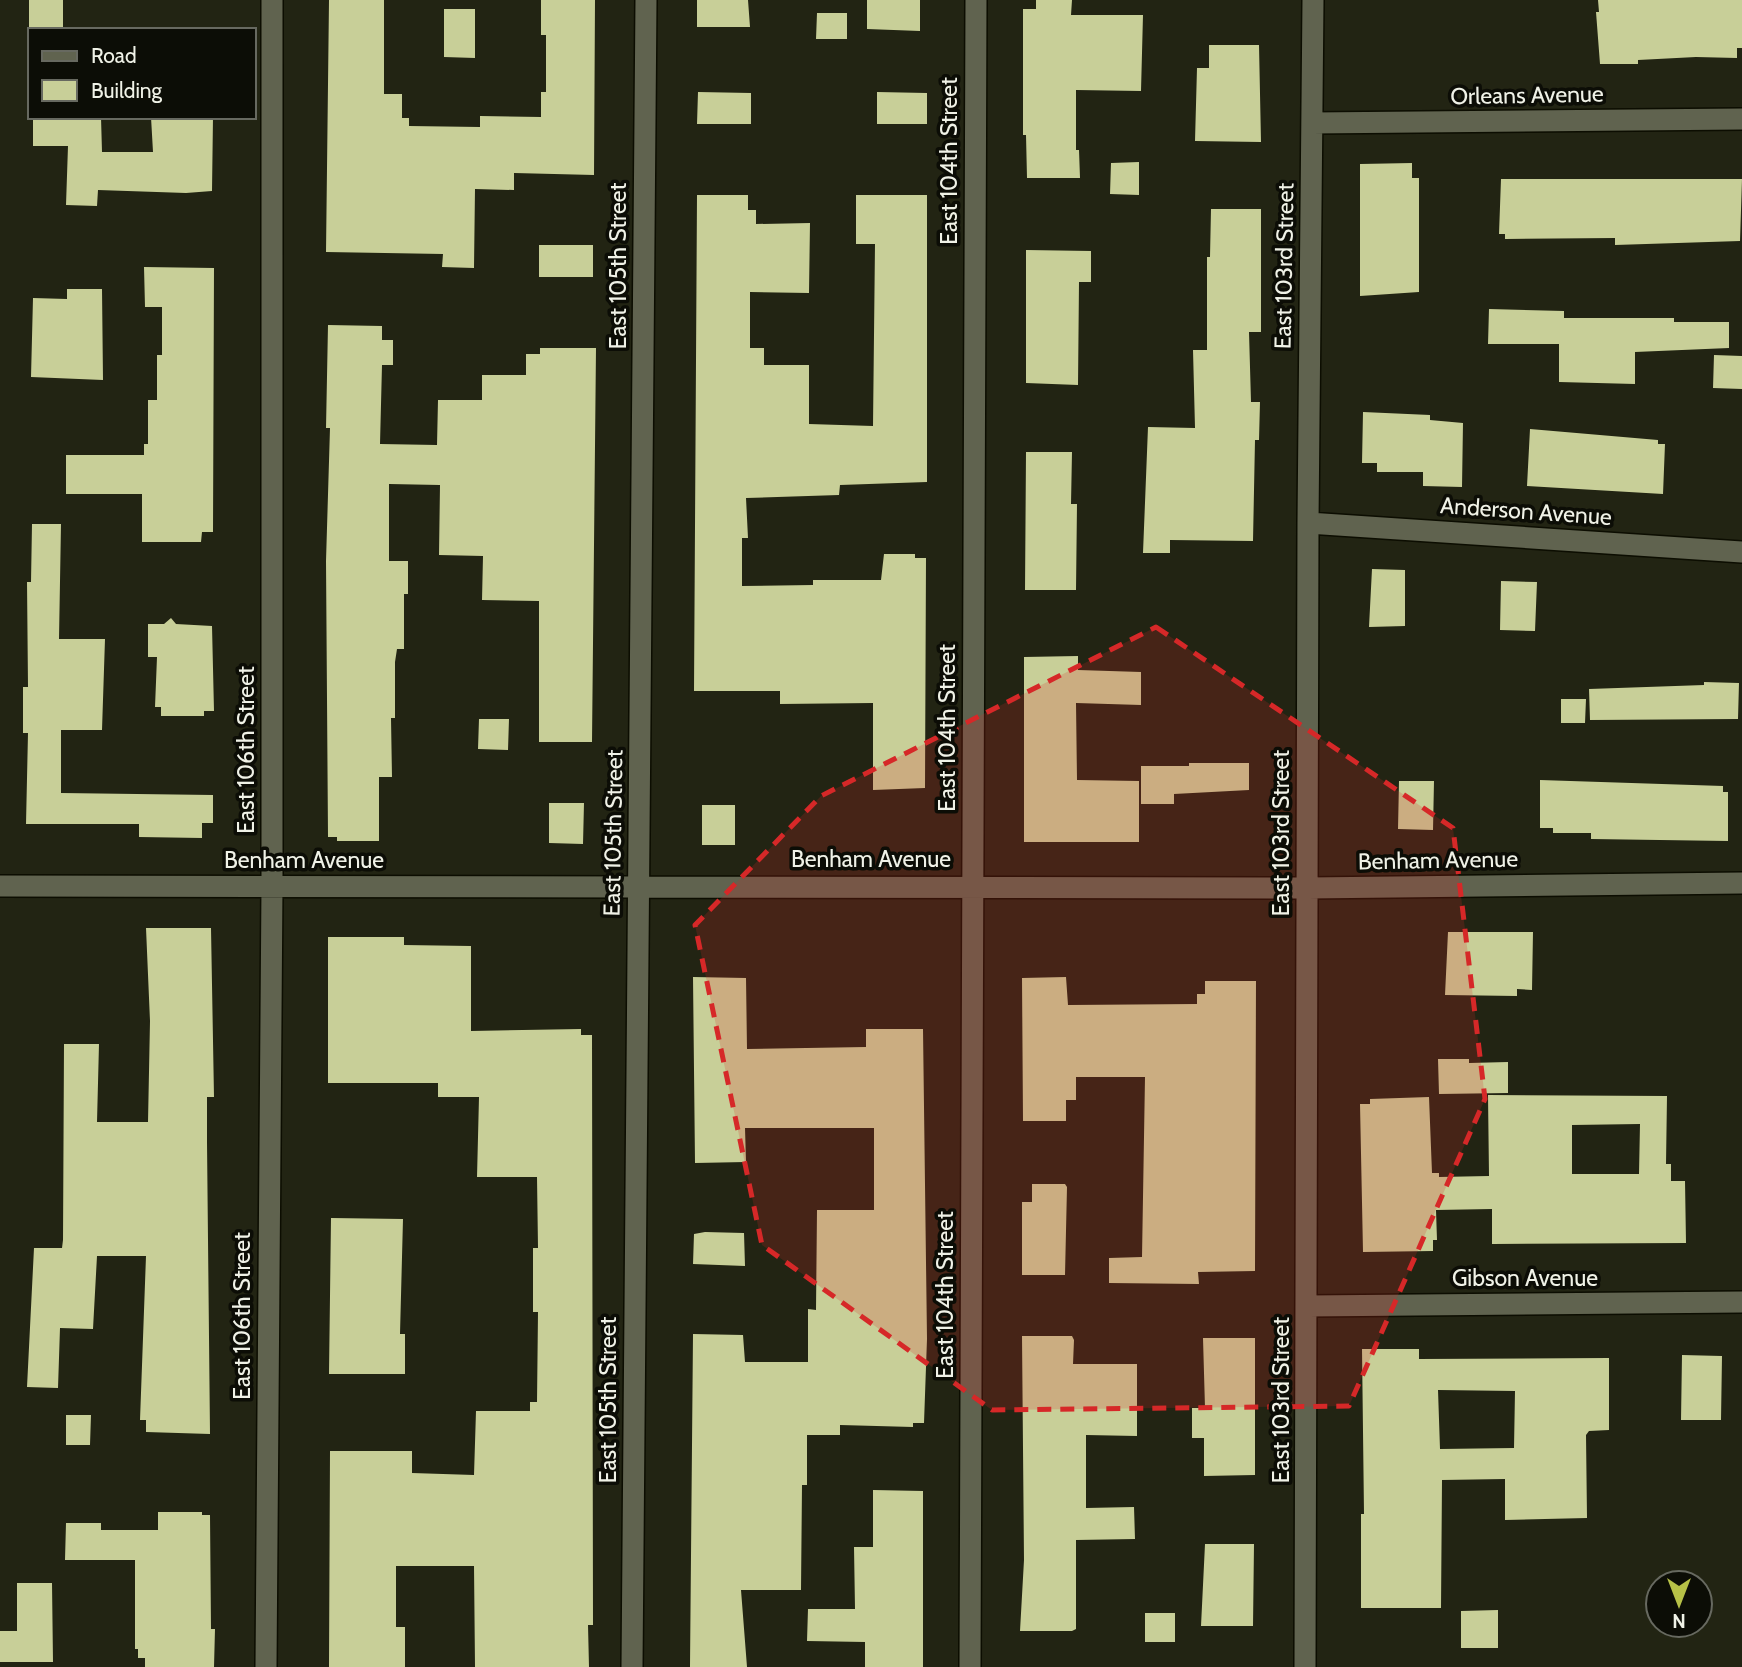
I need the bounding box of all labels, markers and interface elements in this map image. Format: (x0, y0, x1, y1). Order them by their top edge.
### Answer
legend (28, 28, 256, 119)
text: Road (91, 43, 137, 68)
street label: East 104th Street (935, 77, 963, 245)
text: Building (91, 78, 163, 103)
street label: Orleans Avenue (1450, 80, 1604, 110)
street label: East 105th Street (604, 182, 632, 349)
street label: East 103rd Street (1269, 182, 1299, 349)
street label: Anderson Avenue (1439, 491, 1613, 531)
street label: East 104th Street (933, 644, 961, 812)
street label: East 106th Street (232, 666, 260, 834)
street label: East 105th Street (598, 749, 628, 917)
street label: East 103rd Street (1267, 750, 1295, 916)
street label: Benham Avenue (791, 845, 951, 873)
street label: Benham Avenue (1358, 845, 1519, 875)
street label: Benham Avenue (224, 846, 384, 874)
street label: East 104th Street (931, 1211, 959, 1379)
street label: East 106th Street (228, 1232, 256, 1400)
street label: Gibson Avenue (1452, 1264, 1598, 1292)
street label: East 105th Street (594, 1316, 622, 1483)
street label: East 103rd Street (1267, 1317, 1295, 1483)
north arrow (1644, 1569, 1714, 1639)
text: N (1672, 1609, 1686, 1632)

